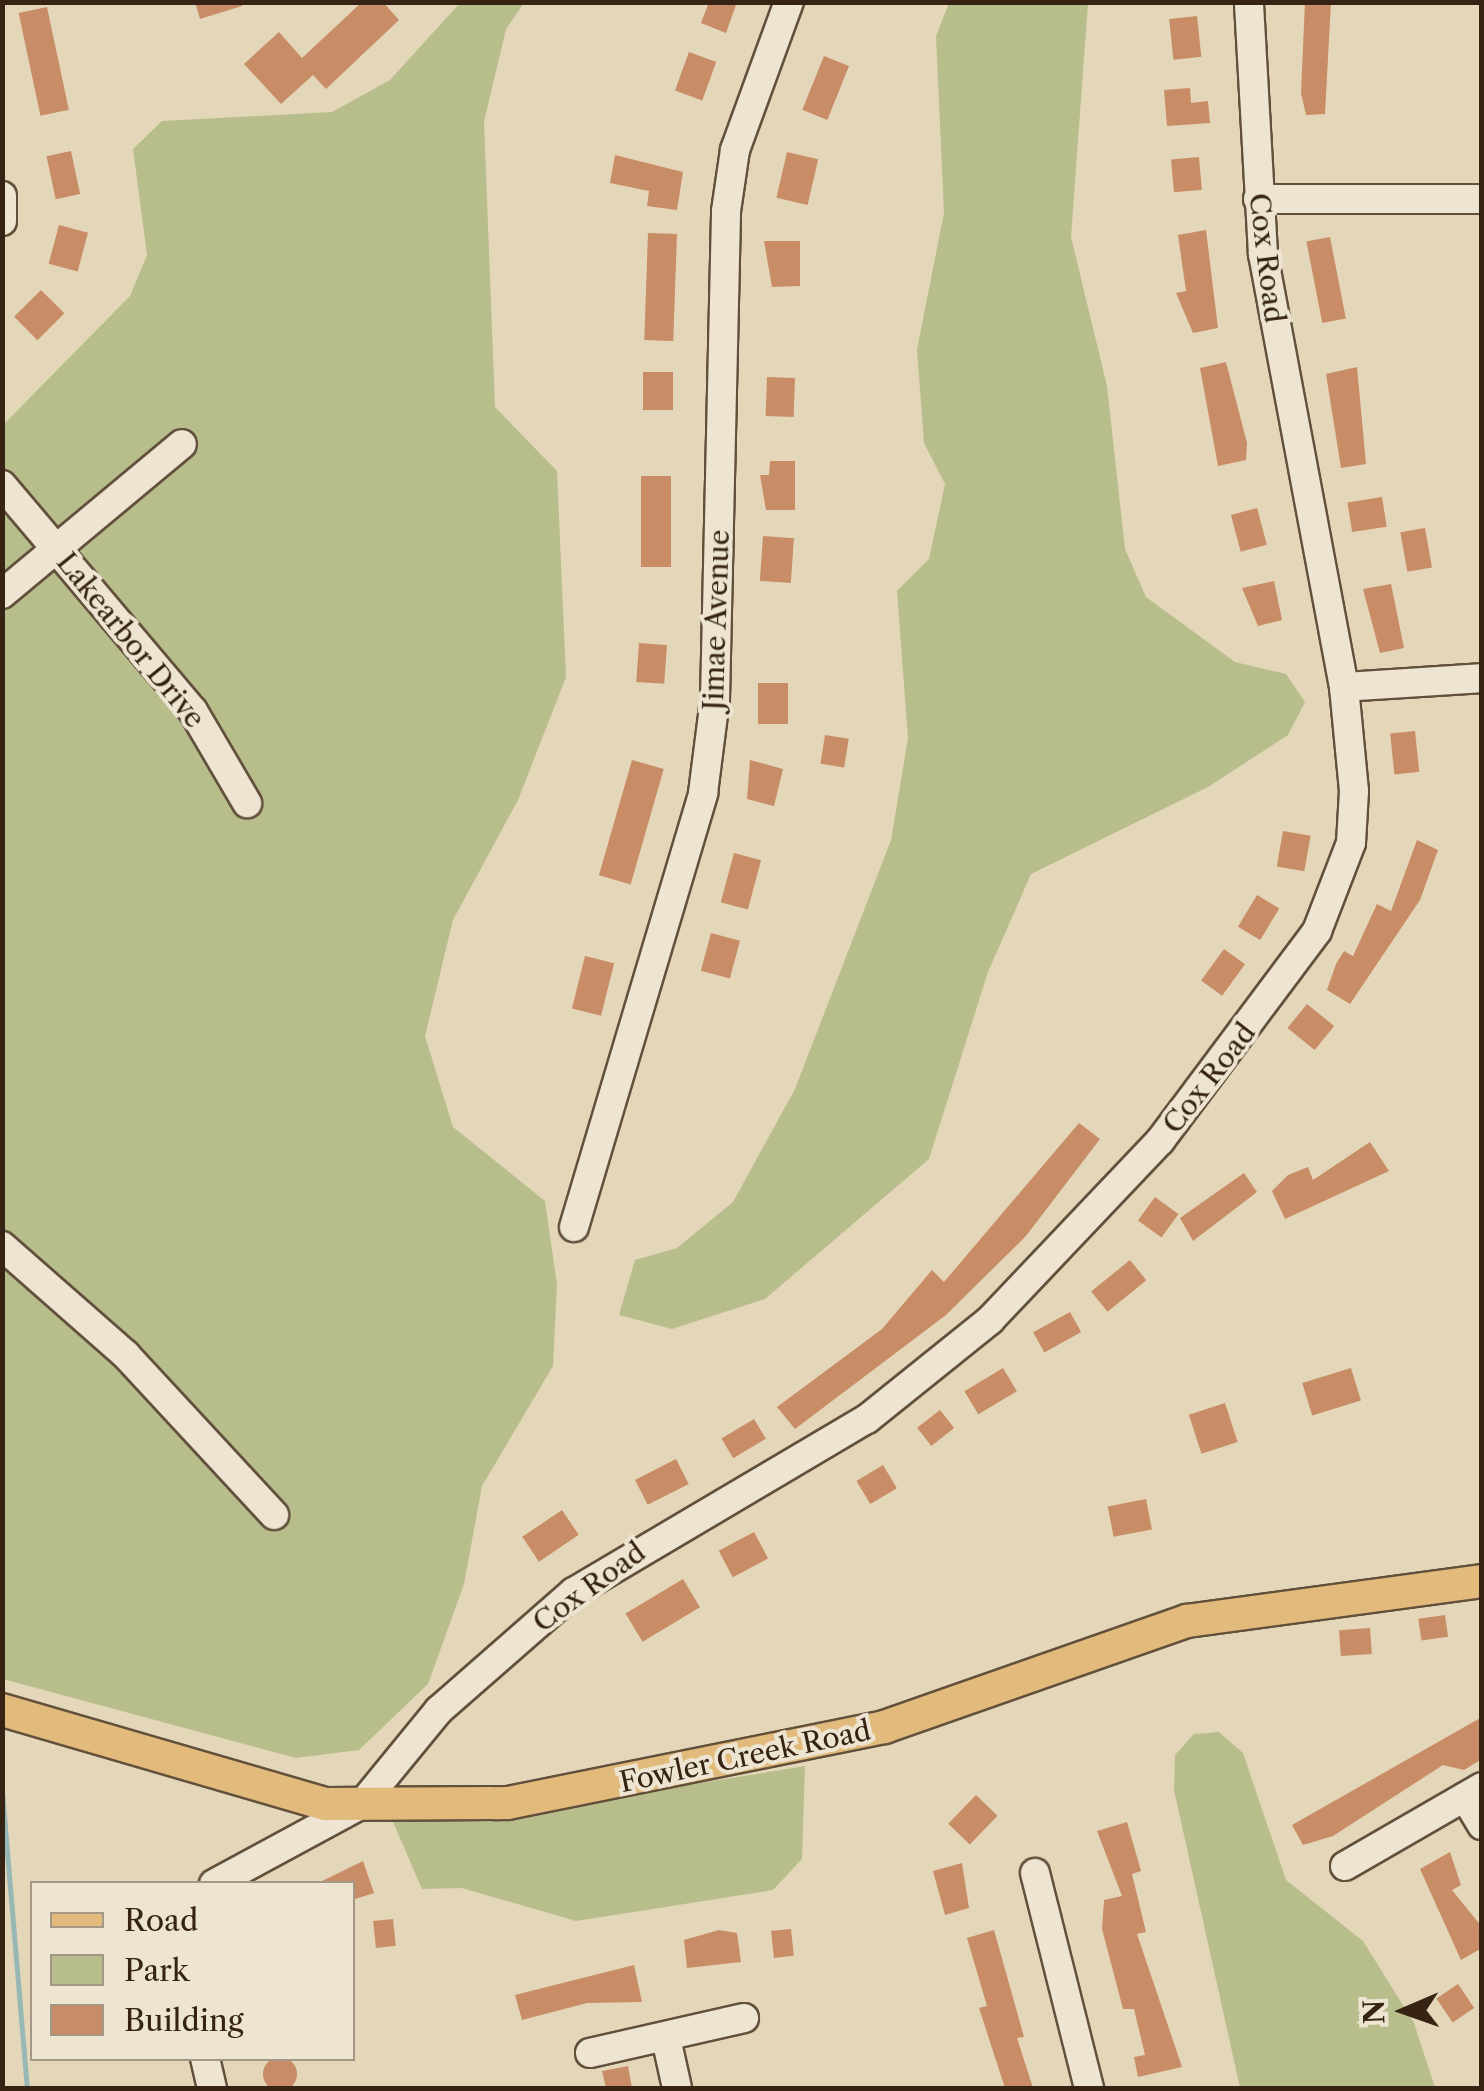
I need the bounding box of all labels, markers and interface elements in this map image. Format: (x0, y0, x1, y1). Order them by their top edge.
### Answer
street label: Cox Road (1242, 191, 1292, 325)
street label: Jimae Avenue (696, 528, 736, 712)
street label: Lakearbor Drive (50, 545, 212, 735)
street label: Cox Road (1155, 1016, 1263, 1140)
street label: Cox Road (526, 1535, 652, 1639)
street label: Fowler Creek Road (616, 1713, 874, 1799)
legend (30, 1881, 355, 2061)
text: Road (124, 1902, 198, 1939)
text: Park (124, 1952, 189, 1989)
north arrow (1354, 1961, 1454, 2061)
text: N (1357, 1999, 1391, 2025)
text: Building (124, 2002, 244, 2039)

